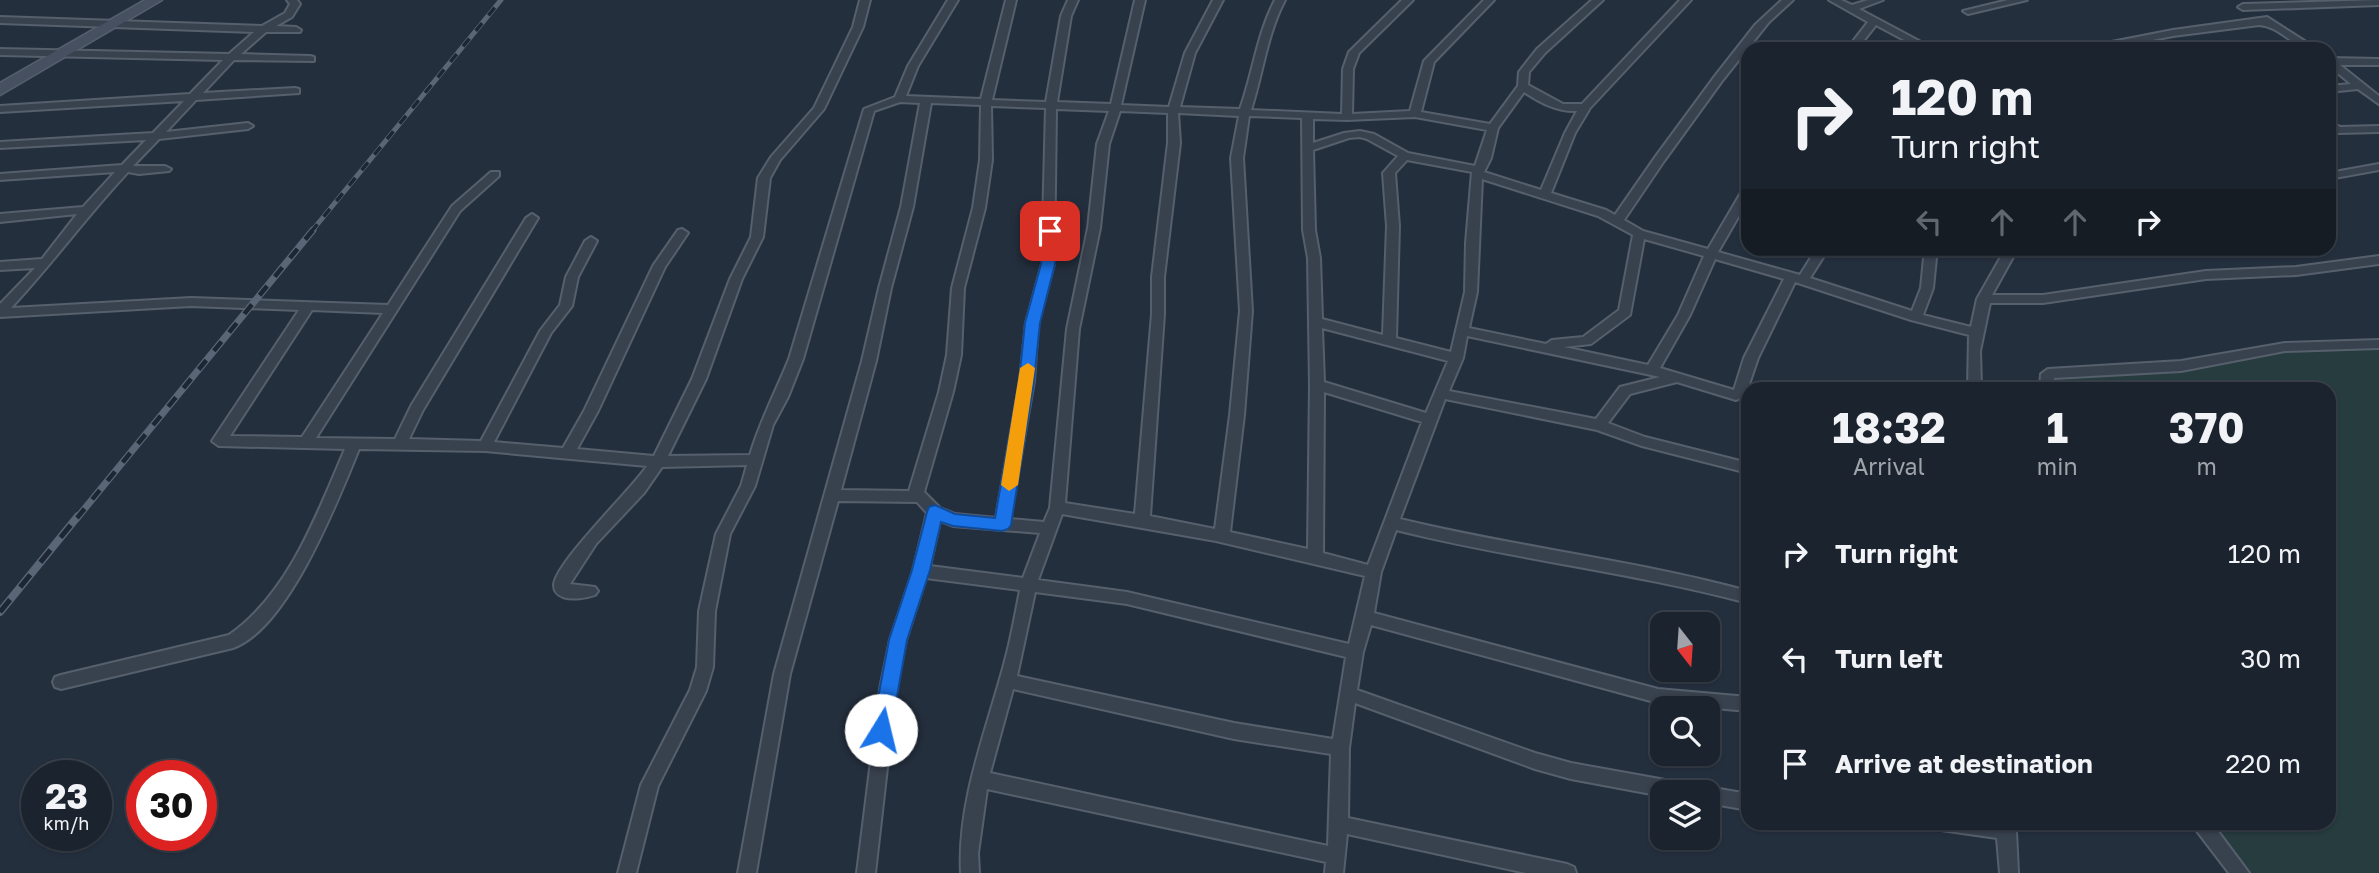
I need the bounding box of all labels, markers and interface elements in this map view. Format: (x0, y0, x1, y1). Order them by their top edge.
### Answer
text: 120 m (1891, 67, 2033, 126)
icon: right (1776, 70, 1867, 161)
text: Turn right (1891, 127, 2040, 165)
pin (1020, 201, 1080, 261)
icon: left (1910, 203, 1948, 241)
icon: ahead (1983, 203, 2021, 241)
icon: ahead (2056, 203, 2094, 241)
icon: right (2129, 203, 2167, 241)
icon: arrive (1031, 212, 1069, 250)
text: 18:32 (1832, 402, 1946, 452)
text: 1 (2046, 402, 2068, 452)
text: 370 (2169, 402, 2245, 452)
text: Arrival (1853, 452, 1925, 480)
text: min (2037, 452, 2078, 480)
text: m (2197, 452, 2217, 480)
icon: right (1776, 535, 1814, 573)
text: Turn right (1835, 538, 1958, 569)
text: 120 m (2228, 538, 2301, 569)
north arrow (1650, 612, 1720, 682)
map controls (1650, 612, 1720, 850)
icon: left (1776, 640, 1814, 678)
text: Turn left (1835, 643, 1943, 674)
text: 30 m (2240, 643, 2301, 674)
position arrow (844, 693, 918, 767)
button: search (1650, 696, 1720, 766)
icon: arrive (1776, 745, 1814, 783)
text: Arrive at destination (1835, 748, 2093, 779)
text: 220 m (2225, 748, 2301, 779)
speed limit sign: 30 (126, 760, 217, 851)
text: 23 (45, 775, 88, 817)
button: layers (1650, 780, 1720, 850)
text: km/h (44, 812, 89, 834)

